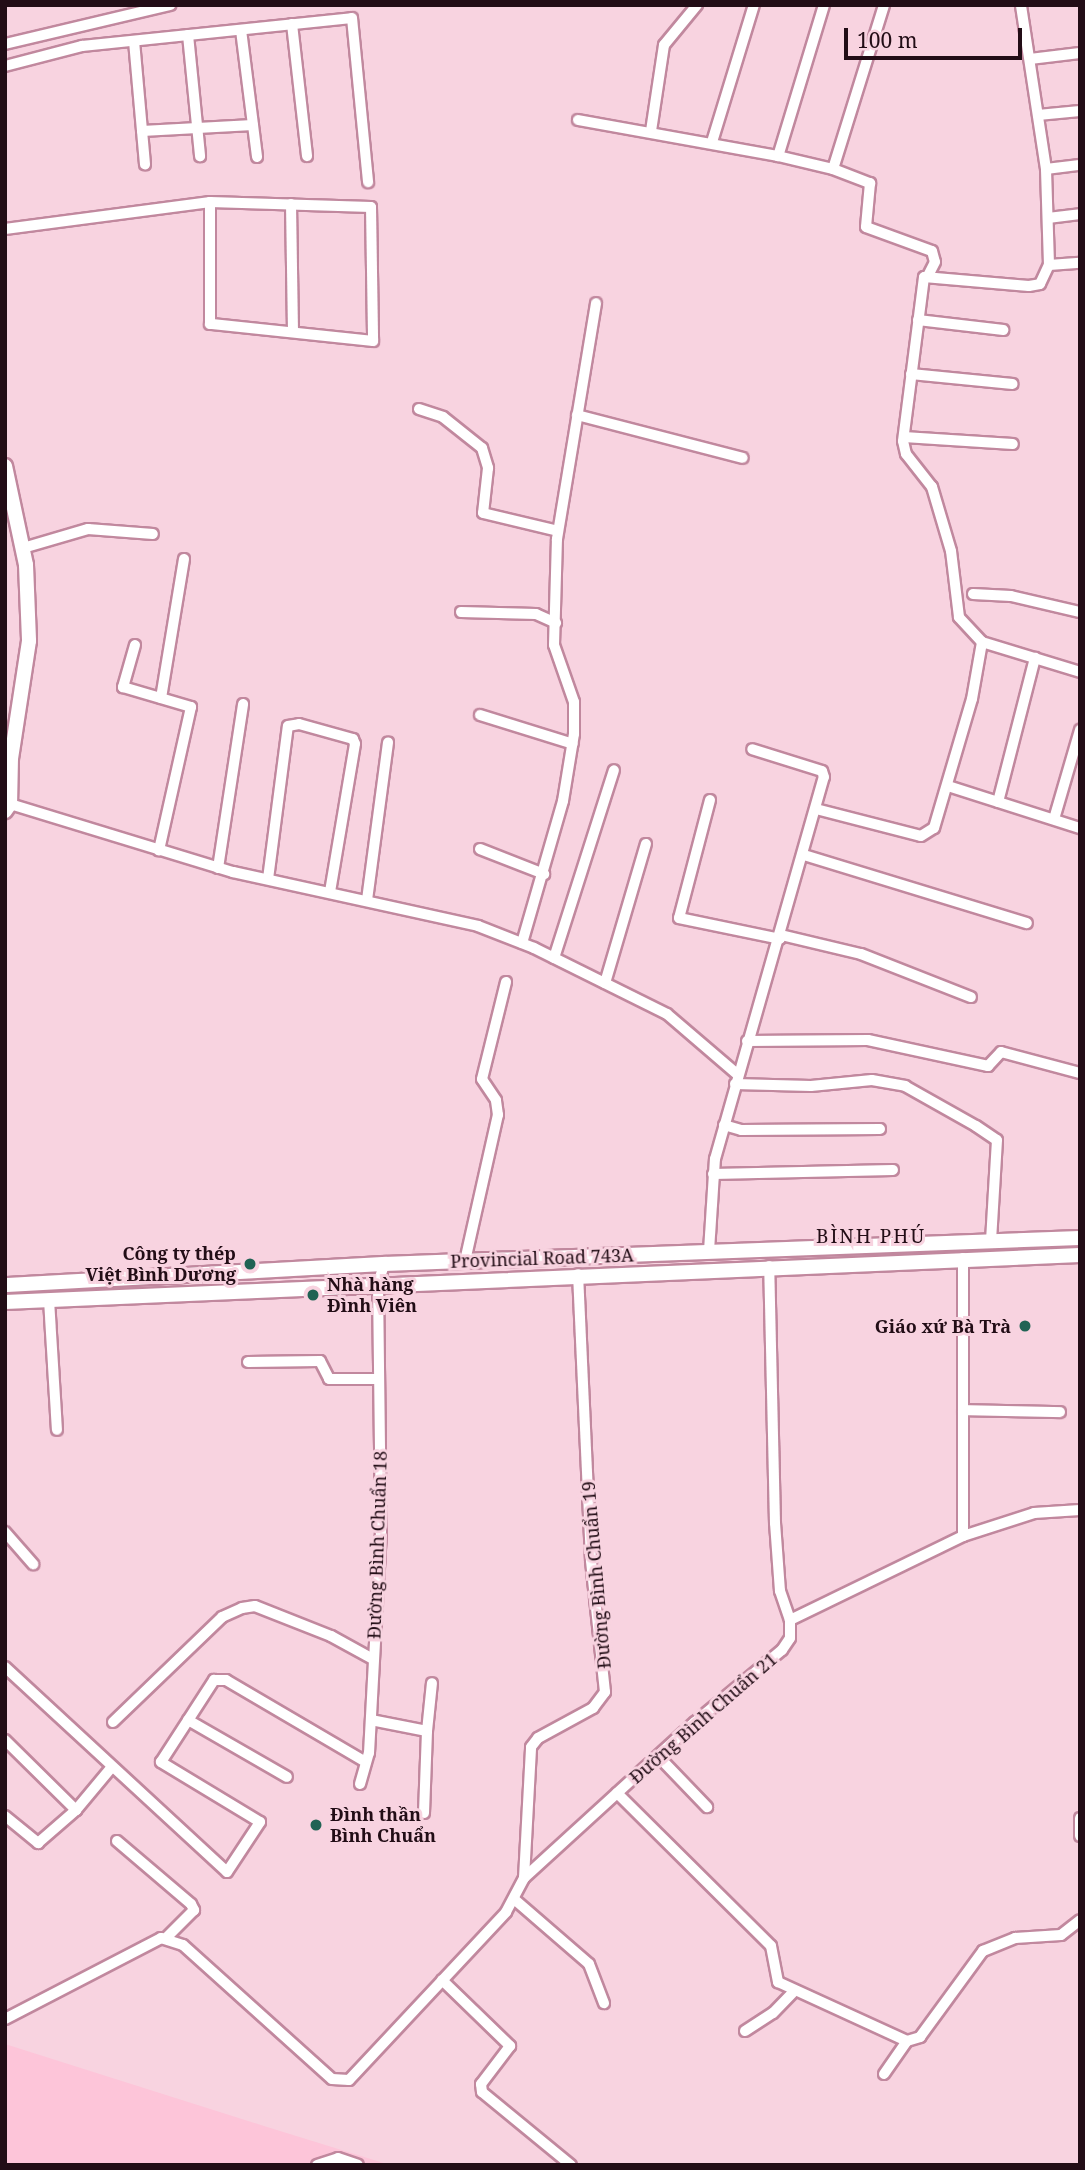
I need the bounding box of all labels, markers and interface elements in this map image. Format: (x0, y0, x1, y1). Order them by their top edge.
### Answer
scale bar (847, 14, 1026, 58)
text: 100 m (857, 26, 918, 54)
district label: BÌNH PHÚ (817, 1226, 925, 1248)
place label: Công ty thép Việt Bình Dương (85, 1243, 236, 1286)
street label: Provincial Road 743A (450, 1244, 634, 1272)
marker: Công ty thép Việt Bình Dương (242, 1256, 258, 1272)
place label: Nhà hàng Đình Viên (327, 1274, 417, 1316)
marker: Nhà hàng Đình Viên (305, 1287, 321, 1303)
place label: Giáo xứ Bà Trà (875, 1315, 1011, 1337)
marker: Giáo xứ Bà Trà (1017, 1318, 1033, 1334)
street label: Đường Bình Chuẩn 18 (363, 1451, 391, 1639)
street label: Đường Bình Chuẩn 19 (577, 1480, 615, 1670)
street label: Đường Bình Chuẩn 21 (625, 1648, 781, 1788)
place label: Đình thần Bình Chuẩn (330, 1804, 436, 1846)
marker: Đình thần Bình Chuẩn (308, 1817, 324, 1833)

